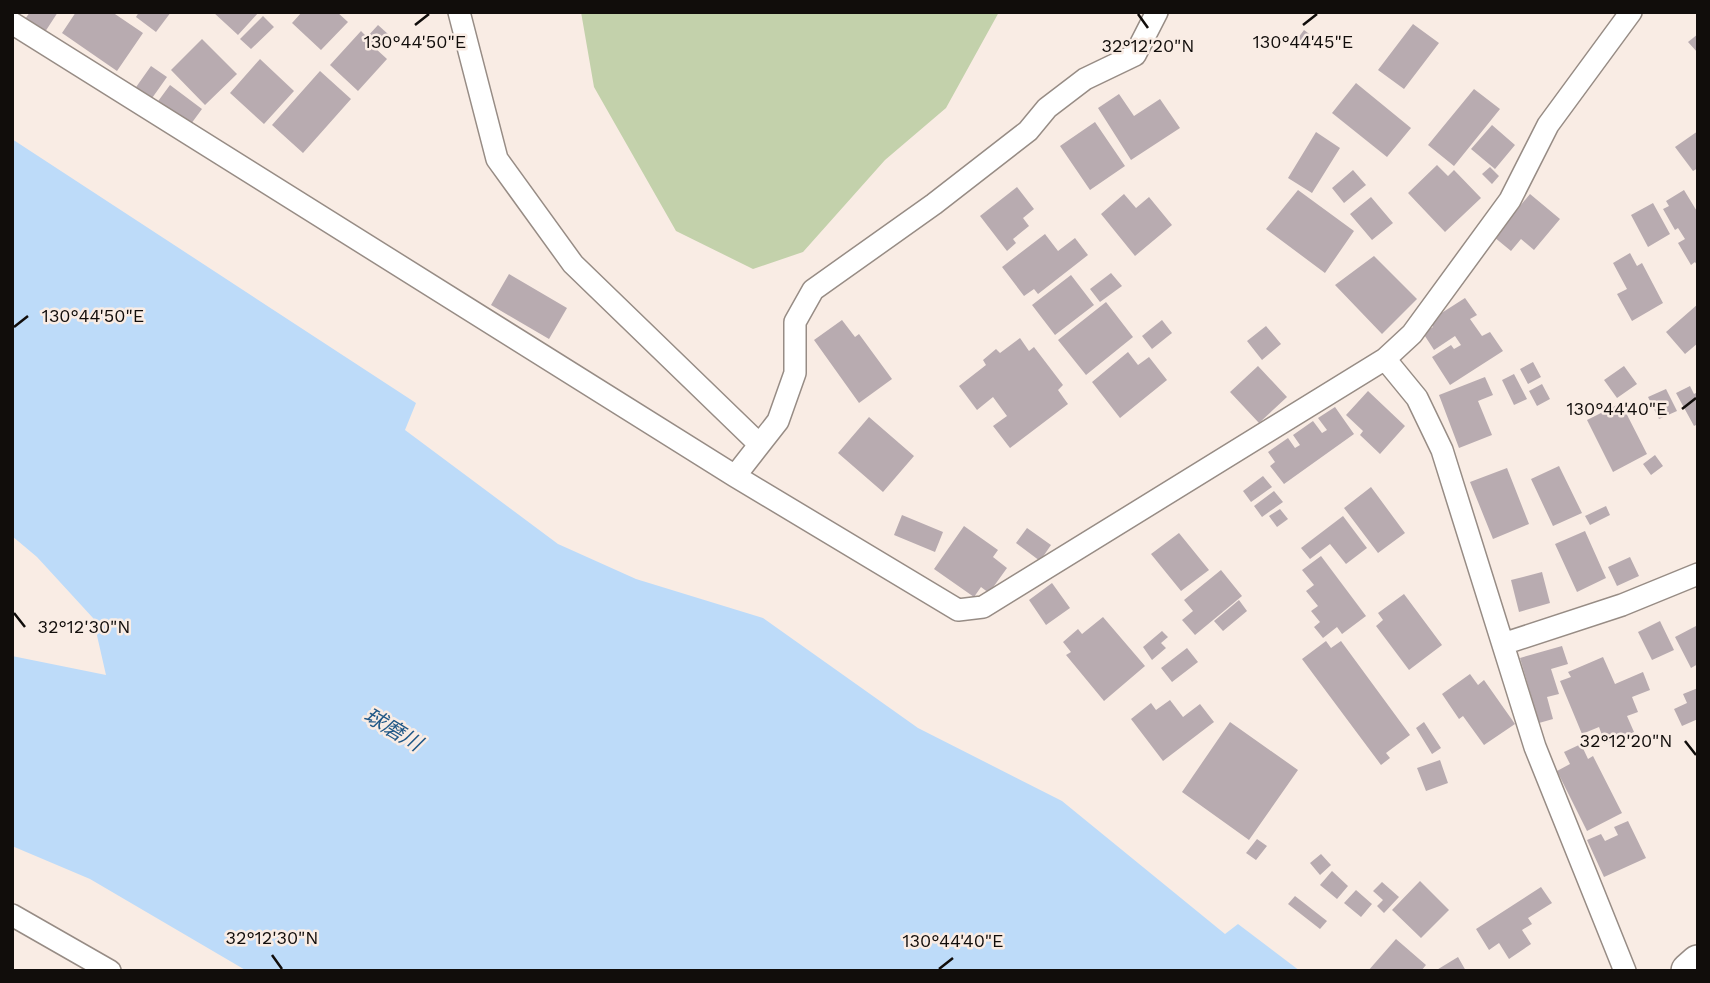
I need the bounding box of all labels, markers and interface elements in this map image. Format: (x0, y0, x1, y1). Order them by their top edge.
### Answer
text: 130°44'50"E (364, 31, 466, 52)
text: 130°44'45"E (1253, 31, 1353, 52)
text: 32°12'20"N (1101, 35, 1195, 56)
text: 130°44'50"E (42, 305, 144, 326)
text: 130°44'40"E (1566, 398, 1668, 419)
text: 32°12'30"N (37, 616, 131, 637)
water label: 球磨川 (360, 702, 428, 757)
text: 32°12'20"N (1579, 730, 1673, 751)
text: 32°12'30"N (225, 927, 319, 948)
text: 130°44'40"E (902, 930, 1004, 951)

